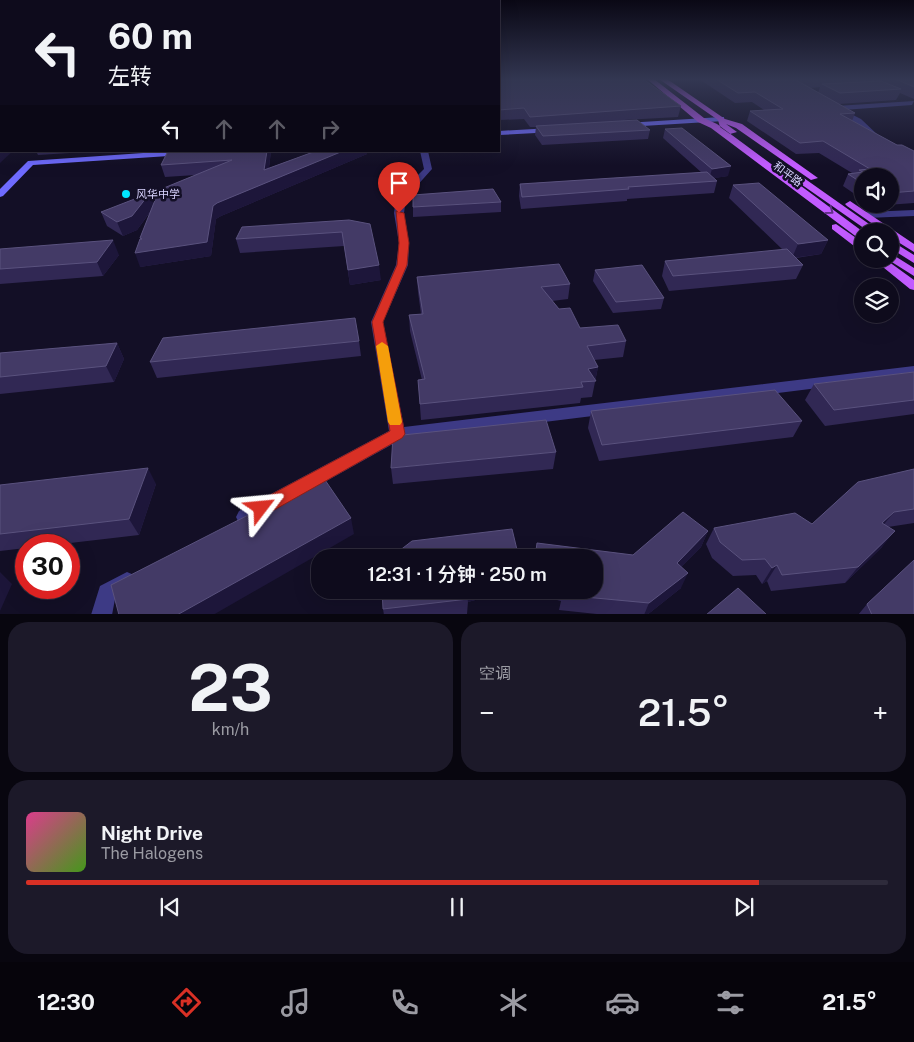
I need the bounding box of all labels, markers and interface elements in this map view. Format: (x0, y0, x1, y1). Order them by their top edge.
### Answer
text: 60 m (108, 16, 193, 57)
icon: left (25, 20, 90, 85)
text: 左转 (108, 63, 152, 89)
icon: left (157, 115, 185, 143)
icon: ahead (210, 115, 238, 143)
icon: ahead (263, 115, 291, 143)
icon: right (316, 115, 344, 143)
street label: 和平路 (771, 159, 805, 189)
pin (378, 162, 420, 213)
map controls (854, 168, 899, 323)
button: sound (854, 168, 899, 213)
icon: arrive (385, 169, 413, 197)
marker: 风华中学 (120, 188, 132, 200)
place label: 风华中学 (136, 188, 180, 200)
one-way arrow (824, 206, 833, 214)
button: search (854, 223, 899, 268)
button: layers (854, 278, 899, 323)
position arrow (234, 481, 286, 533)
speed limit sign: 30 (15, 534, 80, 599)
text: 12:31 · 1 分钟 · 250 m (367, 563, 547, 585)
text: 23 (188, 649, 273, 726)
text: 空调 (479, 664, 511, 683)
text: 21.5° (638, 690, 729, 735)
text: − (479, 696, 495, 729)
text: + (872, 696, 888, 729)
text: km/h (212, 720, 249, 739)
text: Night Drive (101, 822, 203, 844)
text: The Halogens (101, 844, 203, 863)
icon: previous (156, 893, 184, 921)
icon: pause (443, 893, 471, 921)
icon: next (730, 893, 758, 921)
icon: directions (169, 985, 204, 1020)
icon: music (278, 985, 313, 1020)
icon: phone (387, 985, 422, 1020)
icon: climate (496, 985, 531, 1020)
icon: car (605, 985, 640, 1020)
icon: filters (713, 985, 748, 1020)
text: 12:30 (37, 989, 95, 1015)
text: 21.5° (822, 989, 877, 1015)

